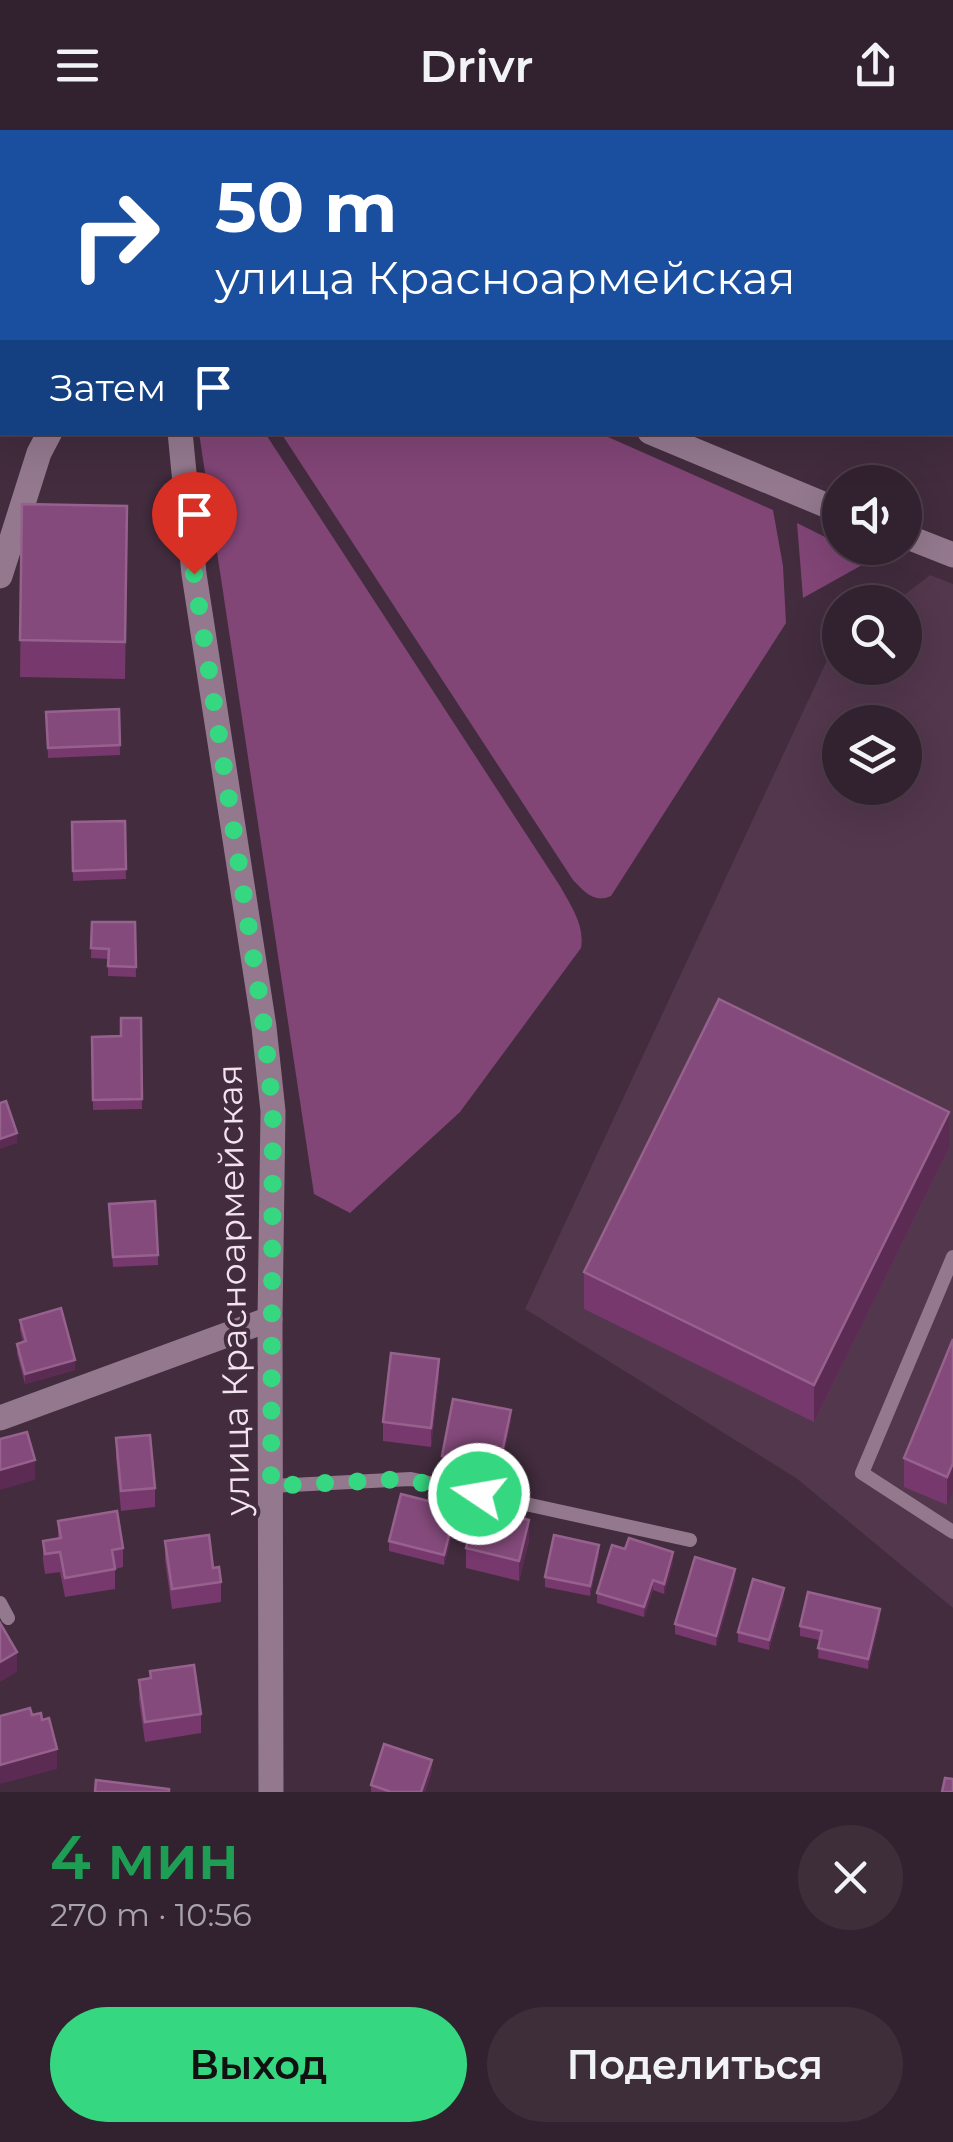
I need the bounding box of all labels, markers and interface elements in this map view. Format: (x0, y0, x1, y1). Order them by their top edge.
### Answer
icon: menu (50, 38, 105, 93)
text: Drivr (420, 38, 533, 93)
icon: share (848, 38, 903, 93)
text: 50 m (215, 164, 397, 250)
icon: right (50, 170, 180, 300)
text: улица Красноармейская (215, 250, 796, 305)
icon: arrive (186, 360, 241, 415)
text: Затем (50, 364, 166, 411)
map controls (822, 465, 922, 805)
button: sound (822, 465, 922, 565)
pin (152, 472, 237, 575)
icon: arrive (167, 487, 222, 542)
button: search (822, 585, 922, 685)
button: layers (822, 705, 922, 805)
street label: улица Красноармейская (208, 1064, 258, 1517)
position arrow (427, 1442, 531, 1546)
text: 4 мин (50, 1821, 239, 1894)
button: close (798, 1825, 903, 1930)
text: 270 m · 10:56 (50, 1895, 252, 1934)
button: Выход (50, 2007, 467, 2122)
button: Поделиться (487, 2007, 903, 2122)

